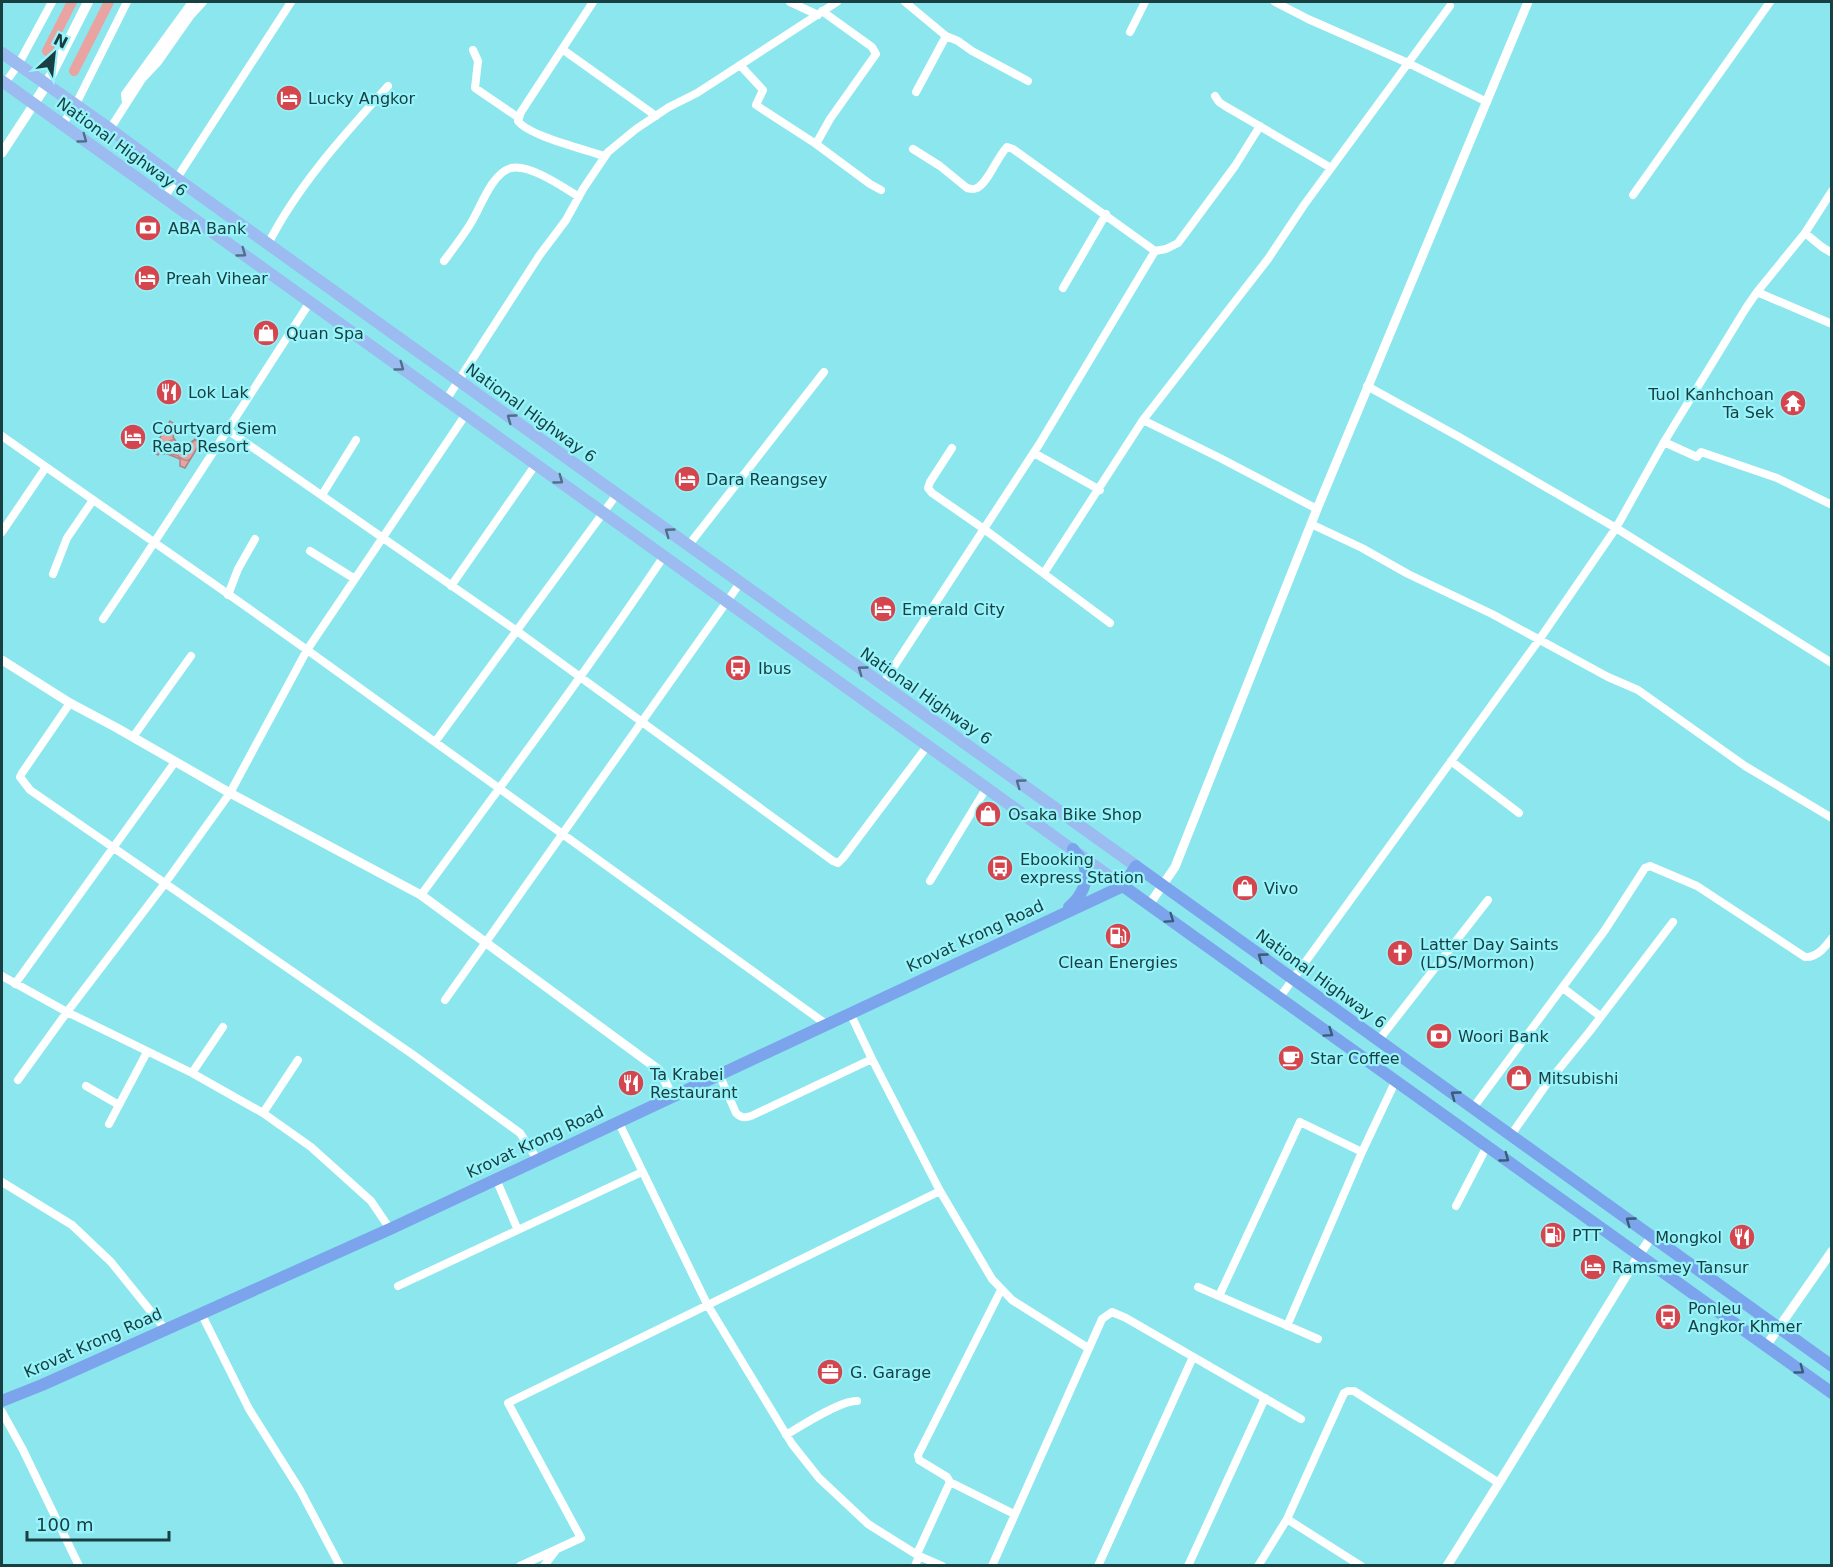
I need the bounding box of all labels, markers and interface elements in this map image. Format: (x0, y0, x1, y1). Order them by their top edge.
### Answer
north arrow (24, 24, 84, 84)
text: N (50, 30, 71, 53)
hotel icon: Lucky Angkor (274, 83, 304, 113)
place label: Lucky Angkor (308, 89, 416, 108)
street label: National Highway 6 (53, 93, 191, 201)
one-way arrow (77, 132, 88, 143)
bank icon: ABA Bank (133, 213, 163, 243)
place label: ABA Bank (168, 219, 247, 238)
one-way arrow (235, 246, 246, 257)
hotel icon: Preah Vihear (132, 263, 162, 293)
place label: Preah Vihear (166, 269, 268, 288)
shop icon: Quan Spa (251, 318, 281, 348)
place label: Quan Spa (286, 324, 364, 343)
one-way arrow (394, 359, 405, 370)
street label: National Highway 6 (462, 359, 600, 467)
restaurant icon: Lok Lak (154, 377, 184, 407)
place label: Lok Lak (188, 383, 249, 402)
place label: Tuol Kanhchoan Ta Sek (1647, 385, 1775, 422)
temple icon: Tuol Kanhchoan Ta Sek (1778, 388, 1808, 418)
one-way arrow (506, 414, 517, 425)
place label: Courtyard Siem Reap Resort (152, 419, 277, 456)
hotel icon: Courtyard Siem Reap Resort (118, 422, 148, 452)
hotel icon: Dara Reangsey (672, 464, 702, 494)
place label: Dara Reangsey (706, 470, 828, 489)
one-way arrow (552, 473, 563, 484)
one-way arrow (665, 528, 676, 539)
hotel icon: Emerald City (868, 594, 898, 624)
place label: Emerald City (902, 600, 1005, 619)
street label: National Highway 6 (857, 643, 995, 749)
bus stop icon: Ibus (723, 653, 753, 683)
place label: Ibus (758, 659, 791, 678)
one-way arrow (857, 666, 868, 677)
one-way arrow (1016, 779, 1027, 790)
shop icon: Osaka Bike Shop (973, 799, 1003, 829)
place label: Osaka Bike Shop (1008, 805, 1142, 824)
place label: Ebooking express Station (1020, 850, 1144, 887)
bus stop icon: Ebooking express Station (985, 853, 1015, 883)
shop icon: Vivo (1230, 873, 1260, 903)
place label: Vivo (1264, 879, 1298, 898)
street label: Krovat Krong Road (903, 896, 1047, 976)
one-way arrow (1164, 912, 1175, 923)
fuel station icon: Clean Energies (1103, 921, 1133, 951)
street label: National Highway 6 (1252, 925, 1390, 1033)
place label: Latter Day Saints (LDS/Mormon) (1420, 935, 1559, 972)
church icon: Latter Day Saints (LDS/Mormon) (1385, 938, 1415, 968)
place label: Clean Energies (1058, 953, 1178, 972)
one-way arrow (1258, 953, 1269, 964)
bank icon: Woori Bank (1424, 1021, 1454, 1051)
one-way arrow (1322, 1025, 1333, 1036)
place label: Woori Bank (1458, 1027, 1549, 1046)
cafe icon: Star Coffee (1276, 1043, 1306, 1073)
place label: Star Coffee (1310, 1049, 1400, 1068)
shop icon: Mitsubishi (1504, 1063, 1534, 1093)
place label: Ta Krabei Restaurant (649, 1065, 738, 1102)
restaurant icon: Ta Krabei Restaurant (616, 1068, 646, 1098)
place label: Mitsubishi (1538, 1069, 1619, 1088)
one-way arrow (1450, 1092, 1461, 1103)
street label: Krovat Krong Road (463, 1102, 607, 1182)
one-way arrow (1498, 1151, 1509, 1162)
one-way arrow (1626, 1217, 1637, 1228)
fuel station icon: PTT (1538, 1220, 1568, 1250)
restaurant icon: Mongkol (1727, 1222, 1757, 1252)
place label: PTT (1572, 1226, 1601, 1245)
place label: Mongkol (1655, 1228, 1722, 1247)
hotel icon: Ramsmey Tansur (1578, 1252, 1608, 1282)
place label: Ramsmey Tansur (1612, 1258, 1749, 1277)
place label: Ponleu Angkor Khmer (1688, 1299, 1802, 1336)
bus stop icon: Ponleu Angkor Khmer (1653, 1302, 1683, 1332)
street label: Krovat Krong Road (21, 1304, 165, 1382)
office icon: G. Garage (815, 1357, 845, 1387)
place label: G. Garage (850, 1363, 931, 1382)
one-way arrow (1793, 1363, 1804, 1374)
scale bar (27, 1504, 170, 1542)
text: 100 m (36, 1514, 94, 1535)

